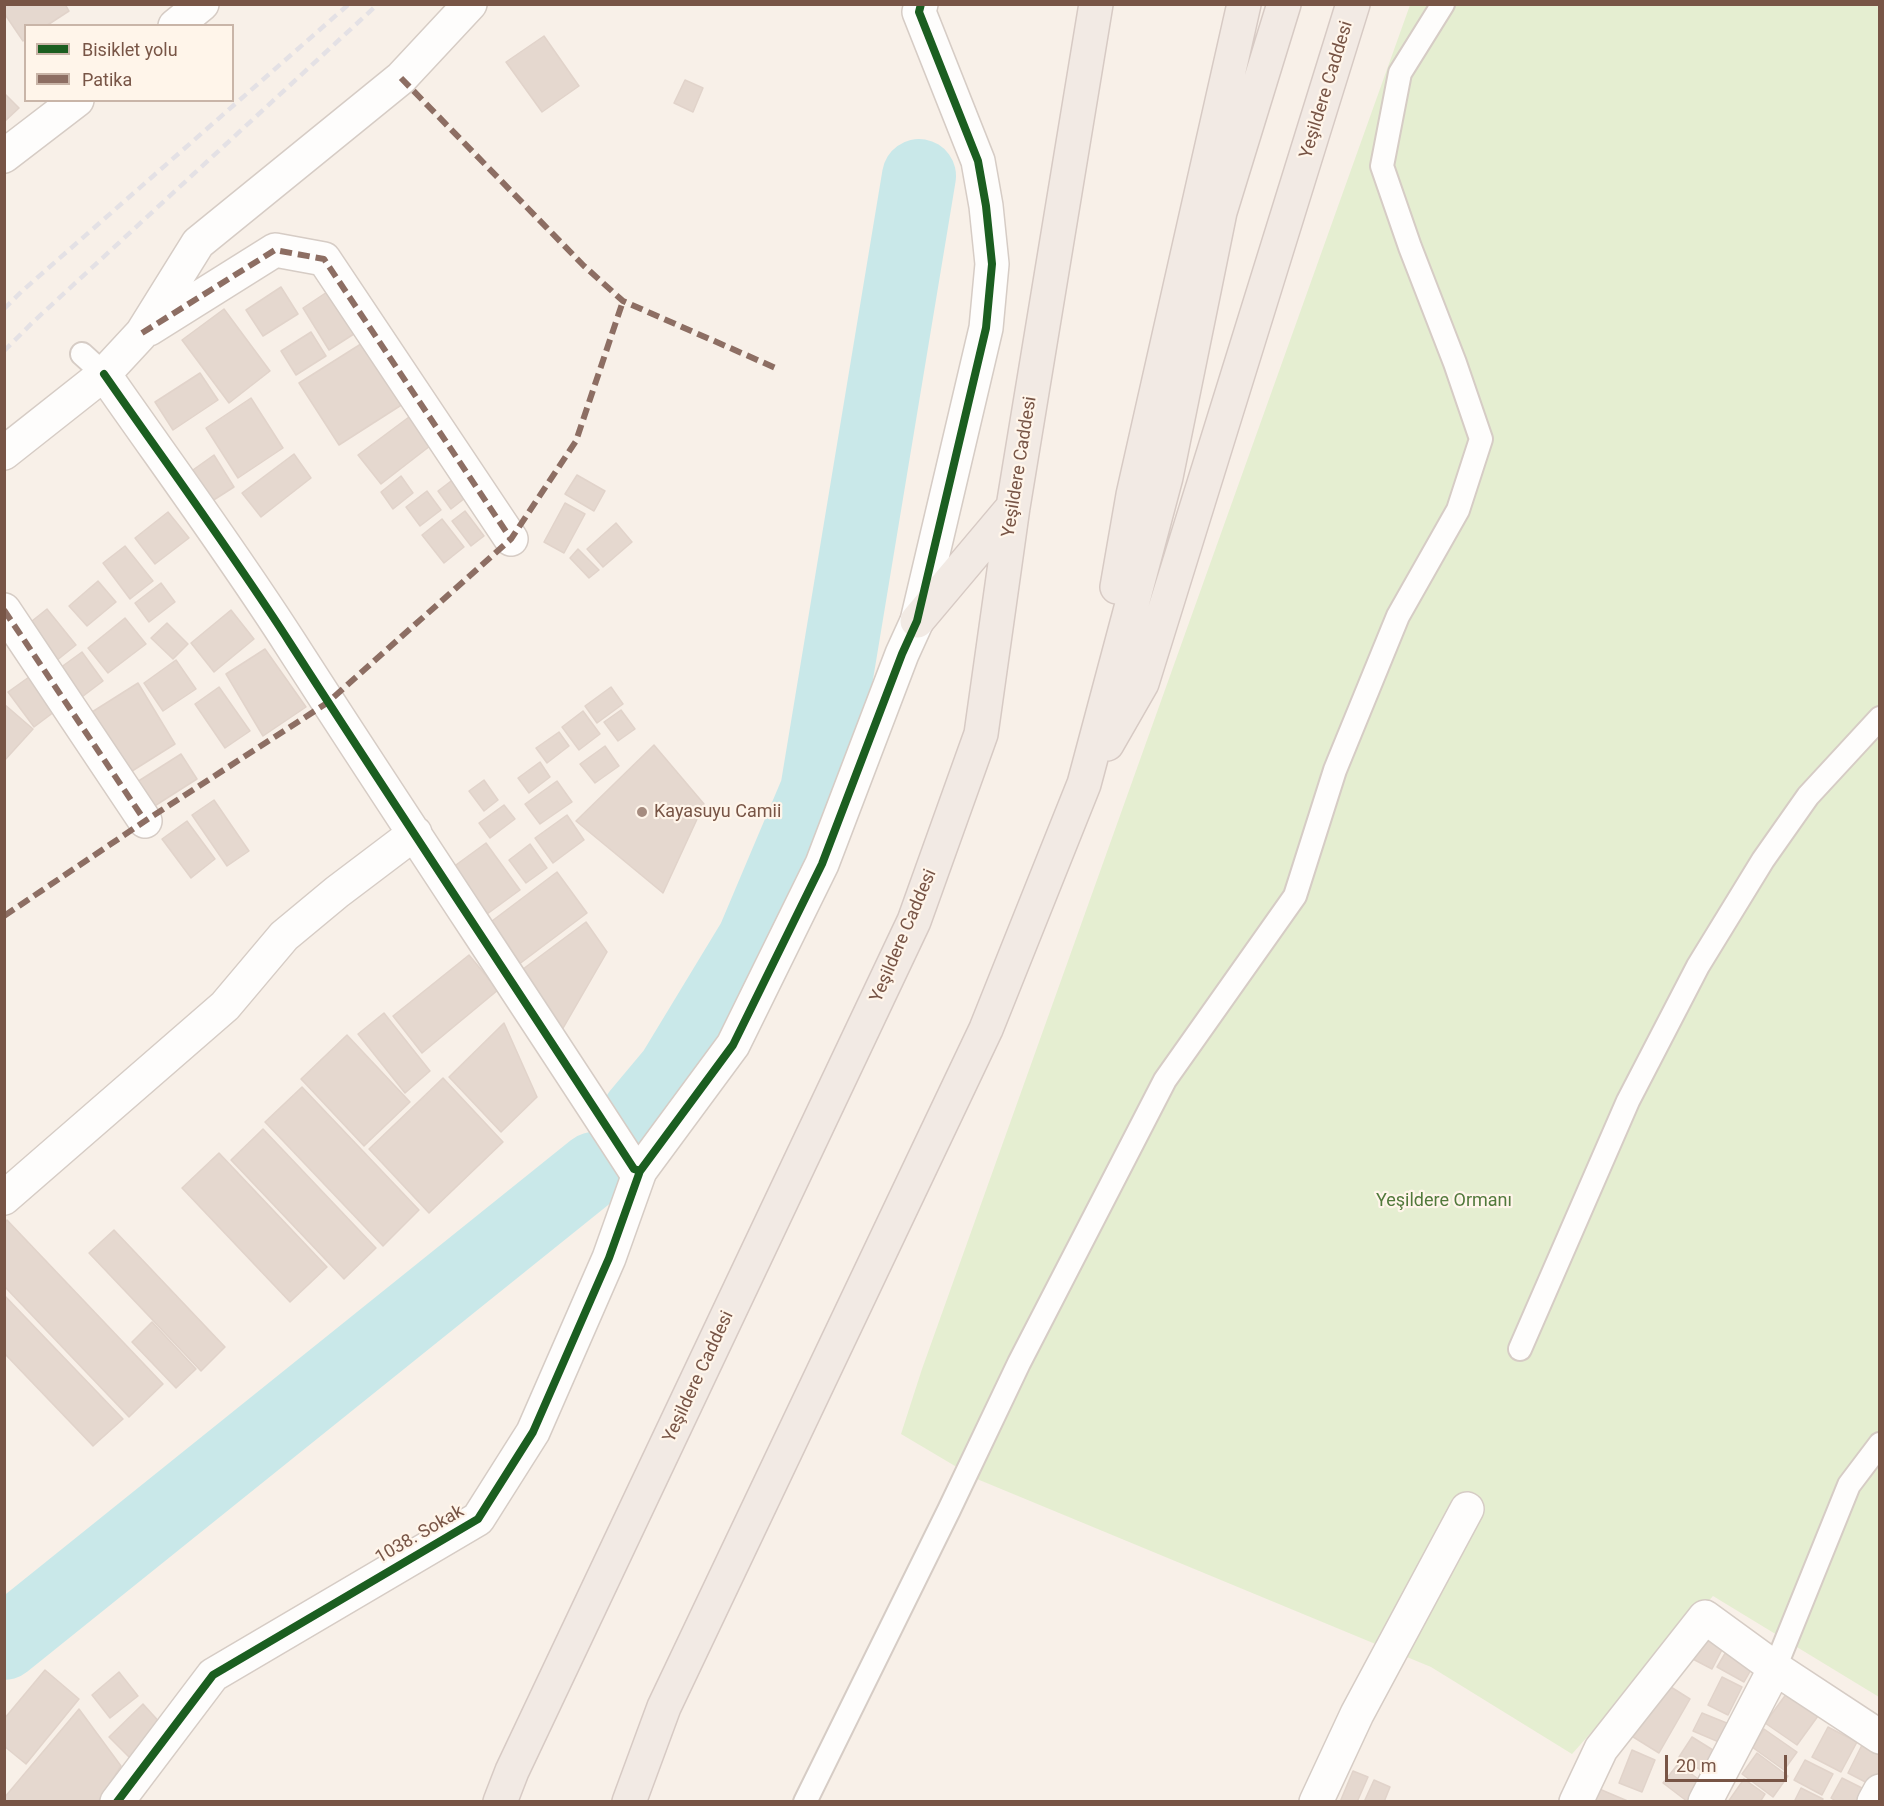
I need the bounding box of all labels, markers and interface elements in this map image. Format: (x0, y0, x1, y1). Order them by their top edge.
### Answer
street label: Yeşildere Caddesi (1296, 19, 1358, 161)
legend (24, 24, 234, 102)
text: Bisiklet yolu (82, 39, 178, 60)
text: Patika (82, 69, 132, 90)
street label: Yeşildere Caddesi (998, 395, 1042, 539)
place label: Kayasuyu Camii (654, 801, 781, 823)
marker: Kayasuyu Camii (635, 805, 649, 819)
street label: Yeşildere Caddesi (866, 866, 942, 1006)
park label: Yeşildere Ormanı (1376, 1190, 1512, 1212)
street label: Yeşildere Caddesi (659, 1308, 739, 1446)
street label: 1038. Sokak (372, 1501, 468, 1569)
scale bar (1668, 1743, 1790, 1781)
text: 20 m (1676, 1755, 1716, 1776)

